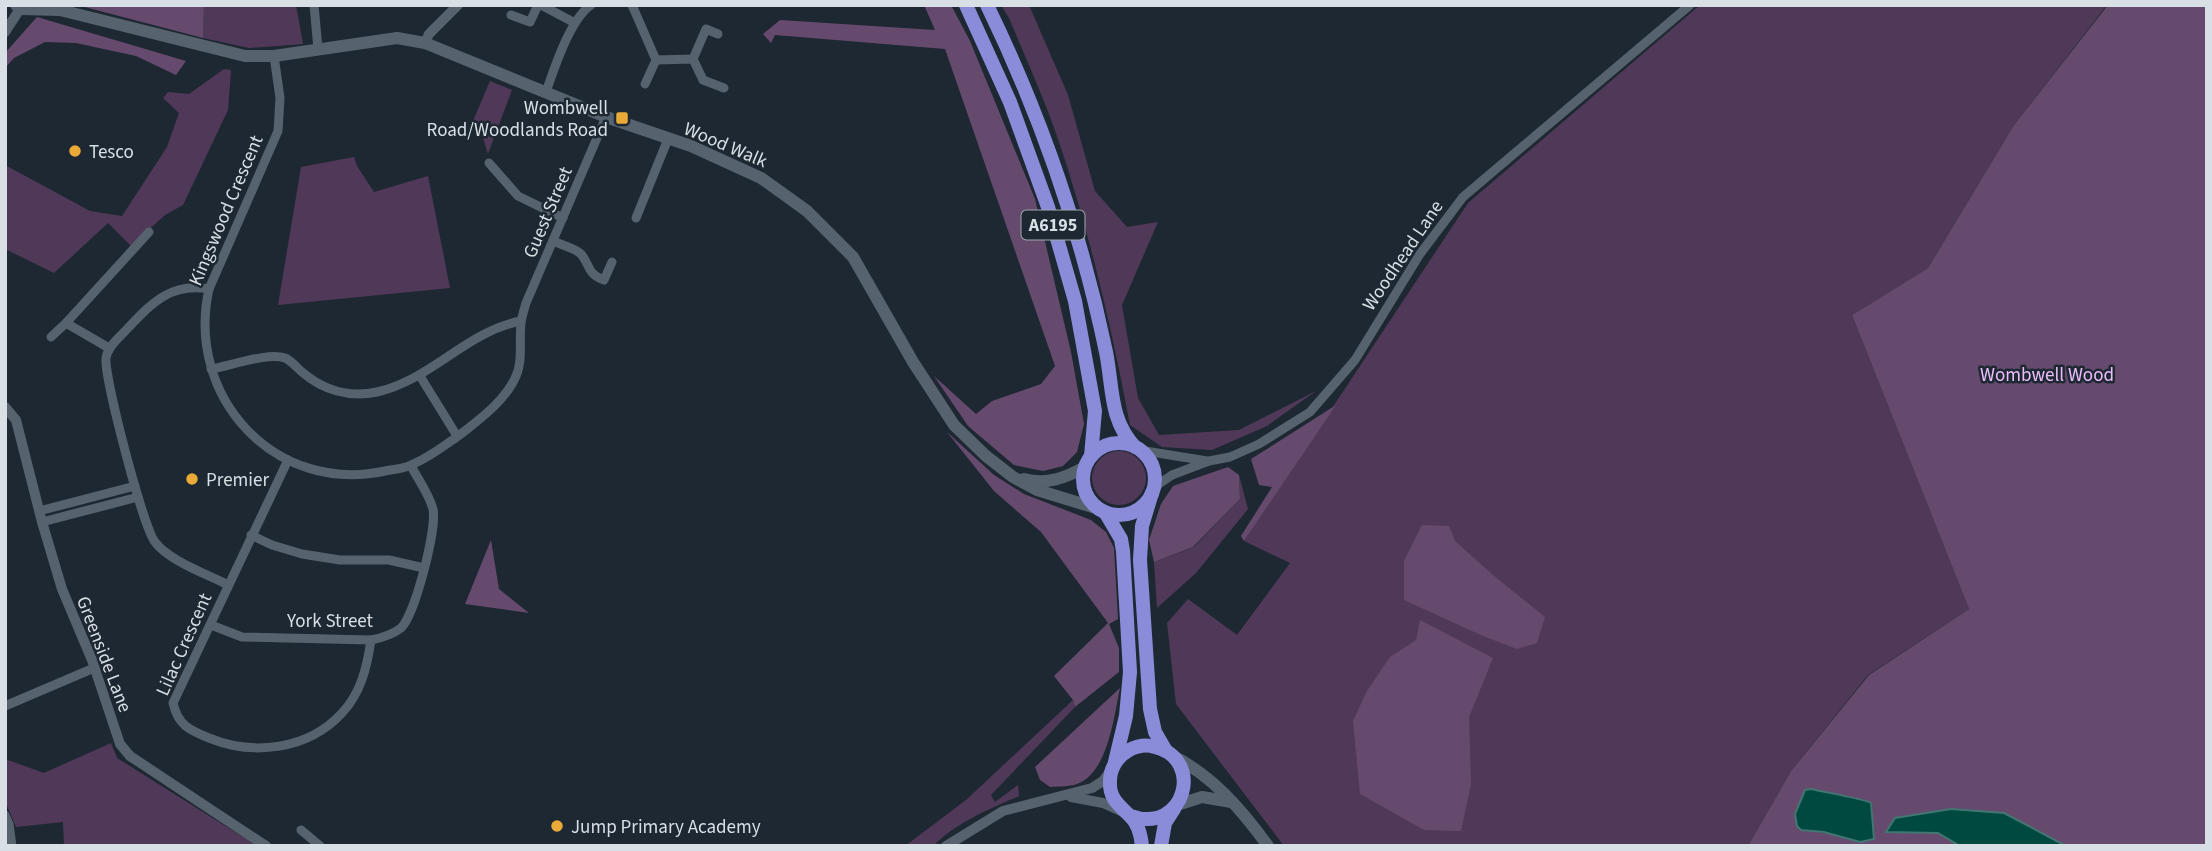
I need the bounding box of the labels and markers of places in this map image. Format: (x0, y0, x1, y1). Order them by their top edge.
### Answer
place label: Wombwell Road/Woodlands Road (427, 95, 608, 144)
marker: Wombwell Road/Woodlands Road (614, 110, 630, 126)
place label: Tesco (89, 139, 134, 166)
marker: Tesco (67, 143, 83, 159)
place label: Premier (206, 467, 269, 494)
marker: Premier (184, 471, 200, 487)
place label: Jump Primary Academy (571, 814, 761, 841)
marker: Jump Primary Academy (549, 818, 565, 834)

